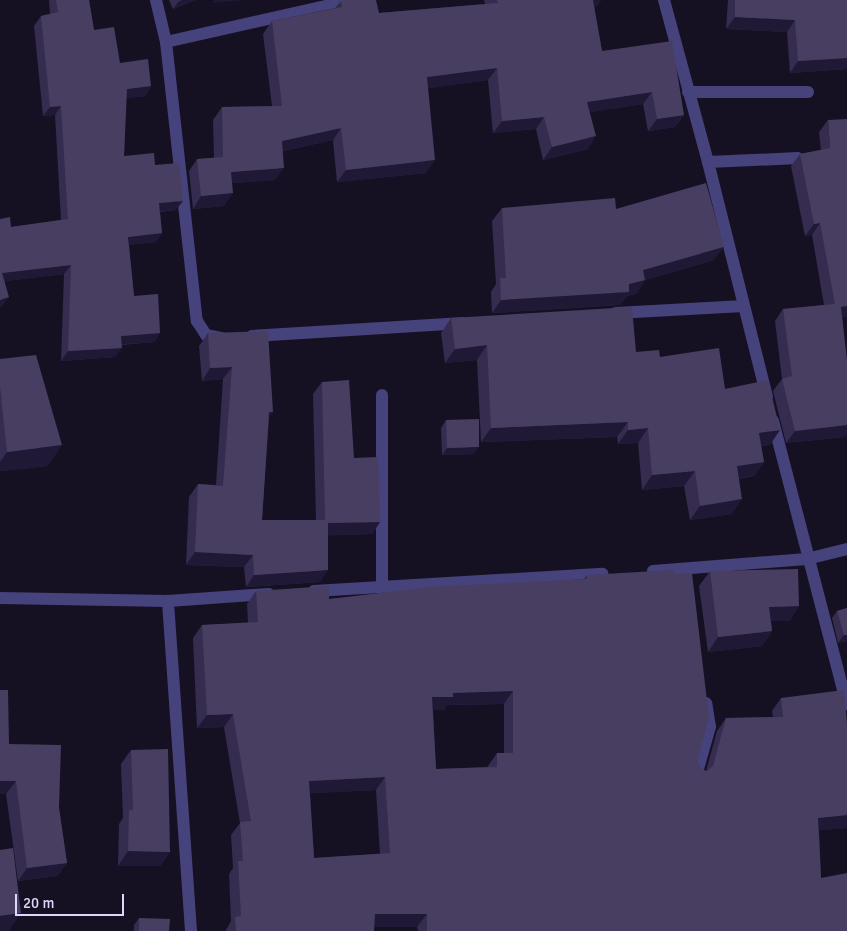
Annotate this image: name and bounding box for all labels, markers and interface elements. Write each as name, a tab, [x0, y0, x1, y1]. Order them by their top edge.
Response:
scale bar	[18, 884, 126, 916]
text: 20 m	[23, 894, 54, 912]

